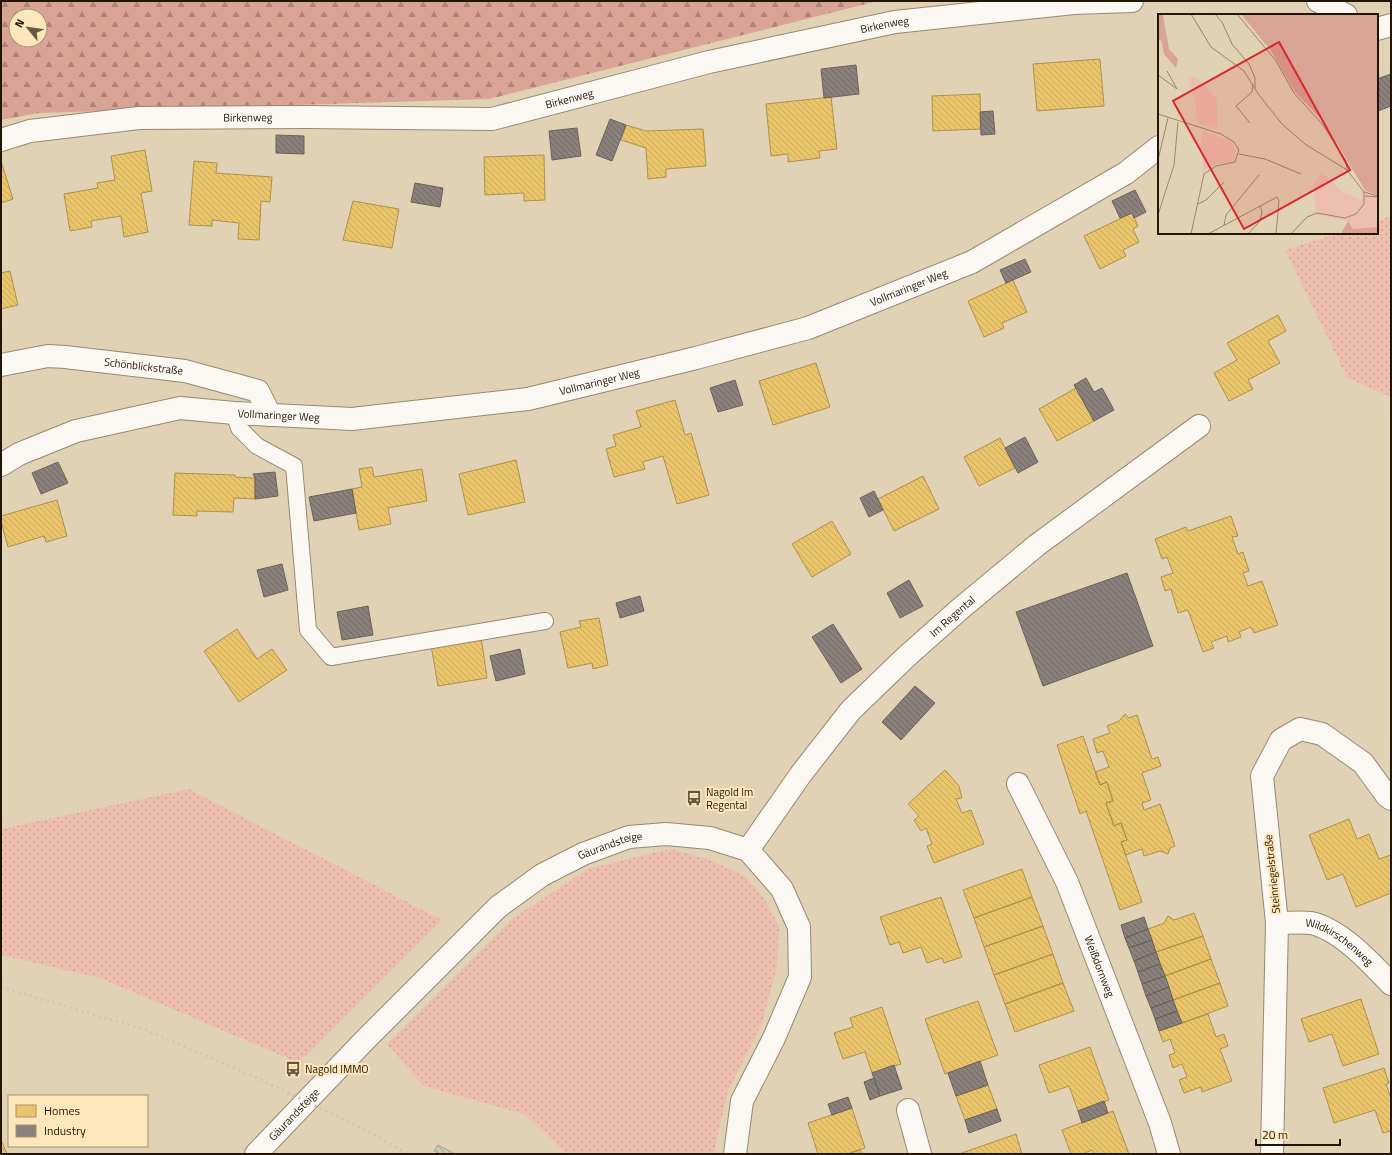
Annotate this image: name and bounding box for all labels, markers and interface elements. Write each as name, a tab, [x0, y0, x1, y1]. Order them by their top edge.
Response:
north arrow	[8, 8, 48, 48]
street label: Birkenweg	[859, 13, 910, 37]
inset map	[1158, 14, 1378, 234]
text: N	[10, 16, 28, 30]
street label: Birkenweg	[543, 85, 595, 113]
street label: Birkenweg	[223, 109, 273, 125]
street label: Vollmaringer Weg	[868, 265, 950, 310]
street label: Schönblickstraße	[103, 354, 184, 379]
street label: Vollmaringer Weg	[558, 364, 641, 399]
street label: Vollmaringer Weg	[237, 405, 320, 425]
street label: Im Regental	[926, 592, 978, 640]
place label: Nagold Im Regental	[706, 784, 753, 813]
bus stop icon: Nagold Im Regental	[685, 789, 703, 807]
street label: Gäurandsteige	[575, 828, 643, 863]
street label: Steinriegelstraße	[1260, 833, 1284, 914]
street label: Wildkirschenweg	[1305, 915, 1377, 970]
street label: Weißdornweg	[1080, 933, 1119, 1000]
bus stop icon: Nagold IMMO	[284, 1060, 302, 1078]
place label: Nagold IMMO	[305, 1061, 369, 1077]
street label: Gäurandsteige	[265, 1084, 323, 1144]
legend	[8, 1095, 148, 1147]
text: Homes	[44, 1101, 80, 1120]
text: Industry	[44, 1121, 86, 1140]
scale bar	[1256, 1121, 1340, 1147]
text: 20 m	[1262, 1125, 1288, 1144]

